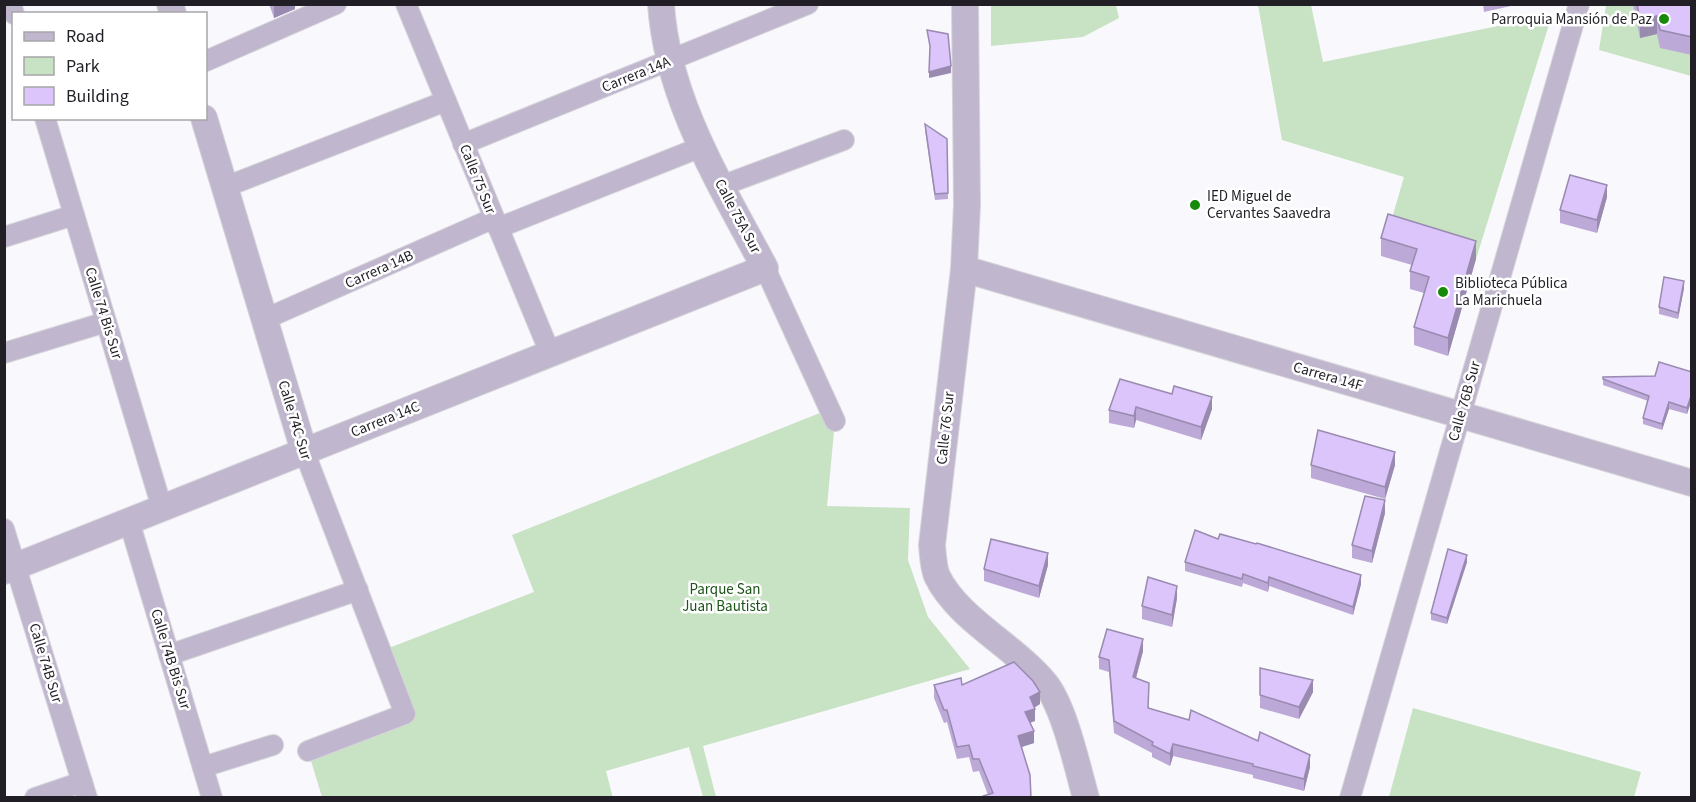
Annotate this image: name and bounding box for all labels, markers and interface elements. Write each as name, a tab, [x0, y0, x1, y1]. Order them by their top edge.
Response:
place label: Parroquia Mansión de Paz	[1491, 9, 1652, 30]
legend	[12, 12, 207, 120]
marker: Parroquia Mansión de Paz	[1657, 12, 1671, 26]
text: Road	[66, 24, 105, 49]
street label: Carrera 14A	[599, 51, 674, 98]
text: Park	[66, 54, 100, 79]
text: Building	[66, 84, 129, 109]
street label: Calle 75 Sur	[454, 141, 501, 218]
street label: Calle 75A Sur	[709, 175, 766, 258]
place label: IED Miguel de Cervantes Saavedra	[1207, 186, 1331, 224]
marker: IED Miguel de Cervantes Saavedra	[1188, 198, 1202, 212]
street label: Carrera 14B	[342, 245, 417, 294]
street label: Calle 74 Bis Sur	[80, 265, 128, 363]
place label: Biblioteca Pública La Marichuela	[1455, 273, 1567, 311]
marker: Biblioteca Pública La Marichuela	[1436, 285, 1450, 299]
street label: Carrera 14F	[1291, 357, 1366, 397]
street label: Calle 76B Sur	[1443, 358, 1486, 444]
street label: Calle 74C Sur	[272, 378, 317, 463]
street label: Calle 76 Sur	[931, 390, 960, 466]
street label: Carrera 14C	[348, 396, 423, 443]
park label: Parque San Juan Bautista	[682, 579, 768, 617]
street label: Calle 74B Bis Sur	[145, 606, 196, 713]
street label: Calle 74B Sur	[23, 621, 68, 706]

